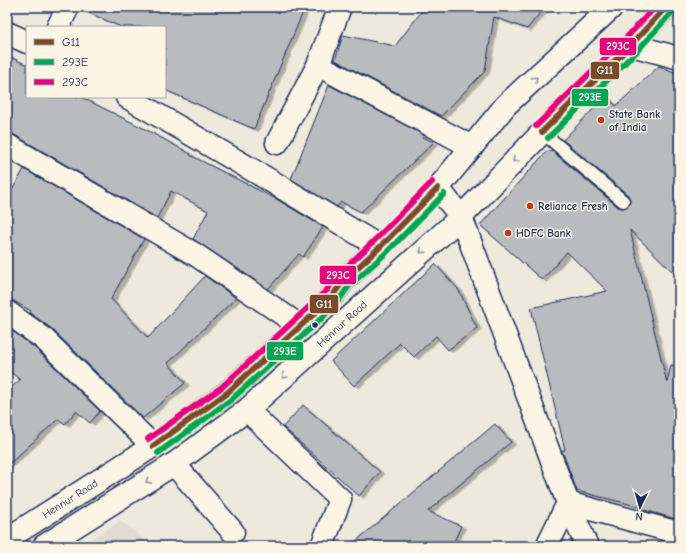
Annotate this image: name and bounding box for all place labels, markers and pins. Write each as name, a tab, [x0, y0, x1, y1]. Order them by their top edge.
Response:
place label: State Bank of India	[609, 108, 661, 134]
marker: State Bank of India	[596, 115, 606, 125]
place label: Reliance Fresh	[538, 200, 608, 213]
marker: Reliance Fresh	[525, 201, 535, 211]
place label: HDFC Bank	[516, 227, 571, 240]
marker: HDFC Bank	[503, 228, 513, 238]
unlabelled marker	[310, 320, 320, 330]

